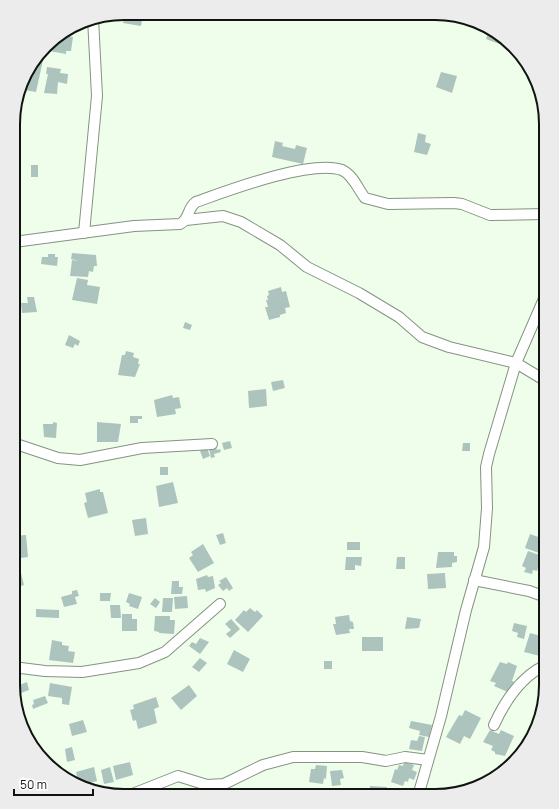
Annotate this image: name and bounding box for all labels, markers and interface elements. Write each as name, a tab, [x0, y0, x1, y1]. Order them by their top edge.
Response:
scale bar	[14, 771, 93, 797]
text: 50 m	[20, 776, 47, 793]

